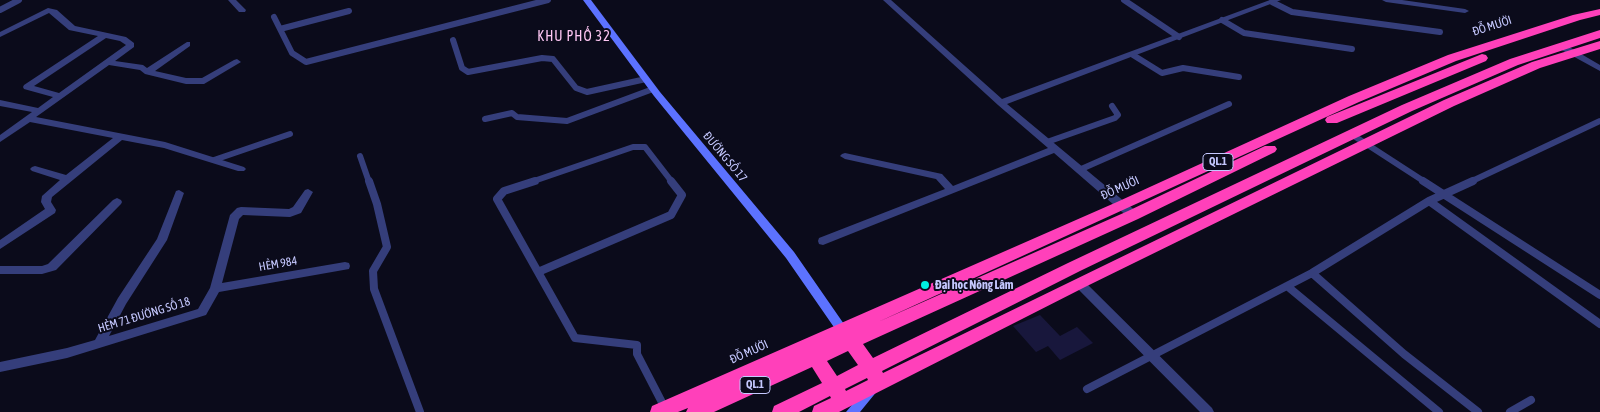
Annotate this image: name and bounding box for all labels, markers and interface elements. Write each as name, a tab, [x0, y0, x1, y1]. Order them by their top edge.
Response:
street label: ĐỖ MƯỜI	[1470, 13, 1514, 39]
district label: KHU PHỐ 32	[536, 29, 612, 45]
street label: ĐƯỜNG SỐ 17	[700, 129, 750, 185]
road number: QL.1	[1203, 154, 1233, 170]
street label: ĐỖ MƯỜI	[1099, 173, 1141, 203]
street label: HẺM 984	[258, 254, 298, 274]
place label: Đại học Nông Lâm	[935, 278, 1013, 292]
marker: Đại học Nông Lâm	[919, 279, 931, 291]
street label: HẺM 71 ĐƯỜNG SỐ 18	[96, 294, 192, 336]
street label: ĐỖ MƯỜI	[728, 337, 770, 367]
road number: QL.1	[740, 376, 770, 394]

